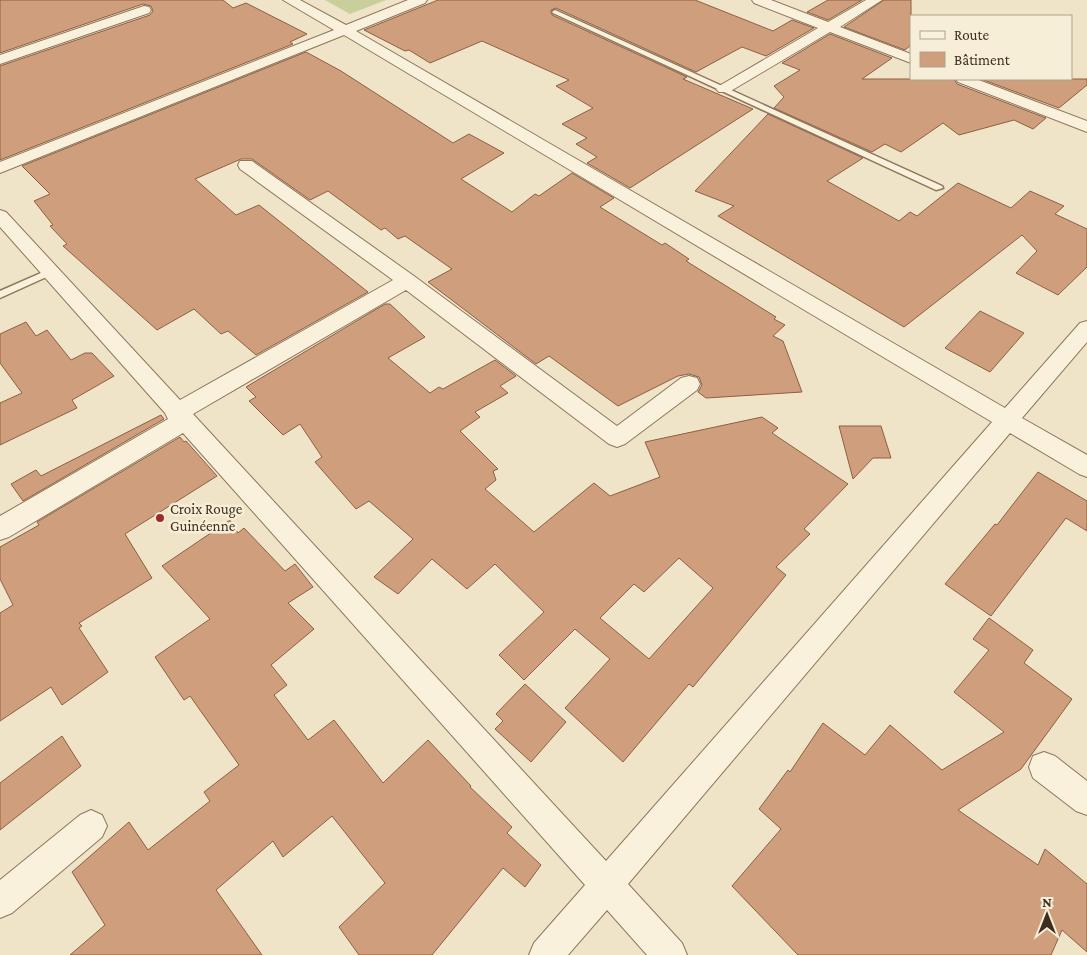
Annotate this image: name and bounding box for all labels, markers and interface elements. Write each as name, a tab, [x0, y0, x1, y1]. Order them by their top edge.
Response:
legend	[910, 15, 1072, 80]
text: Route	[954, 27, 989, 43]
text: Bâtiment	[954, 52, 1011, 68]
place label: Croix Rouge Guinéenne	[170, 501, 243, 534]
marker: Croix Rouge Guinéenne	[154, 512, 166, 524]
north arrow	[1022, 890, 1072, 940]
text: N	[1042, 894, 1052, 910]

